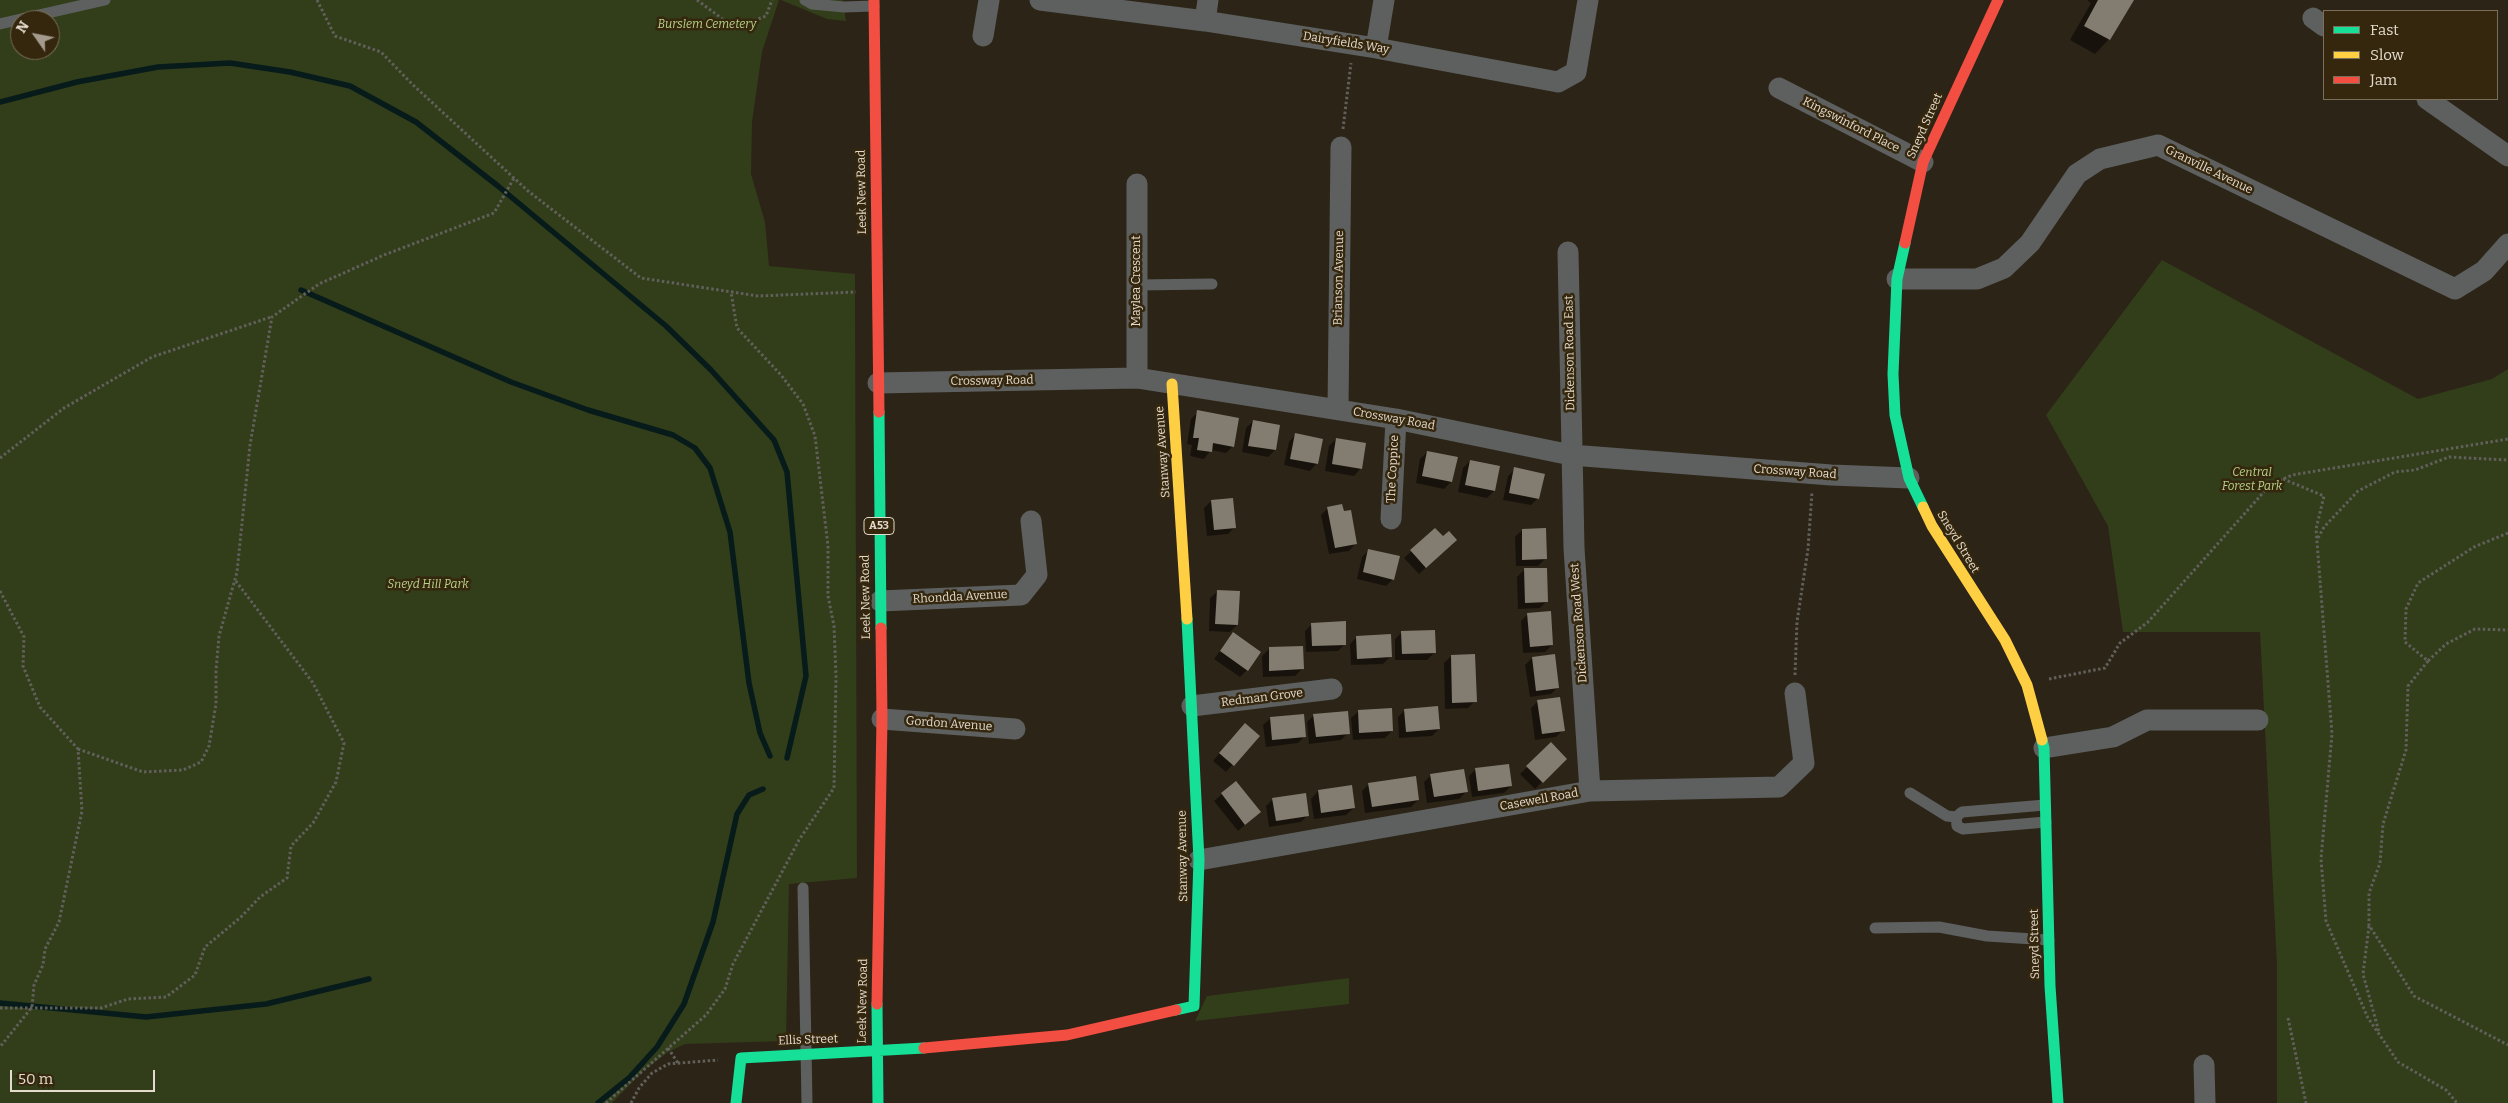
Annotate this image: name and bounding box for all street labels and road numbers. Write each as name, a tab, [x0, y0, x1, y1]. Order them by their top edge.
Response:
street label: Dairyfields Way	[1302, 29, 1390, 57]
street label: Sneyd Street	[1904, 91, 1946, 161]
street label: Kingswinford Place	[1800, 94, 1902, 156]
street label: Granville Avenue	[2163, 143, 2255, 197]
street label: Leek New Road	[854, 150, 870, 234]
street label: Brianson Avenue	[1331, 230, 1347, 326]
street label: Maylea Crescent	[1130, 235, 1144, 327]
street label: Dickenson Road East	[1562, 295, 1578, 411]
street label: Crossway Road	[950, 373, 1034, 389]
street label: Crossway Road	[1352, 405, 1436, 433]
street label: Stanway Avenue	[1153, 406, 1173, 498]
street label: The Coppice	[1384, 435, 1402, 503]
street label: Crossway Road	[1753, 462, 1837, 482]
street label: Sneyd Street	[1934, 508, 1982, 576]
road number: A53	[864, 518, 894, 534]
street label: Leek New Road	[858, 555, 874, 639]
street label: Dickenson Road West	[1568, 563, 1590, 683]
street label: Rhondda Avenue	[912, 587, 1008, 607]
street label: Redman Grove	[1220, 686, 1304, 710]
street label: Gordon Avenue	[905, 714, 993, 734]
street label: Casewell Road	[1499, 786, 1579, 814]
street label: Stanway Avenue	[1175, 810, 1191, 902]
street label: Sneyd Street	[2027, 909, 2043, 979]
street label: Leek New Road	[855, 959, 871, 1043]
street label: Ellis Street	[778, 1032, 838, 1048]

